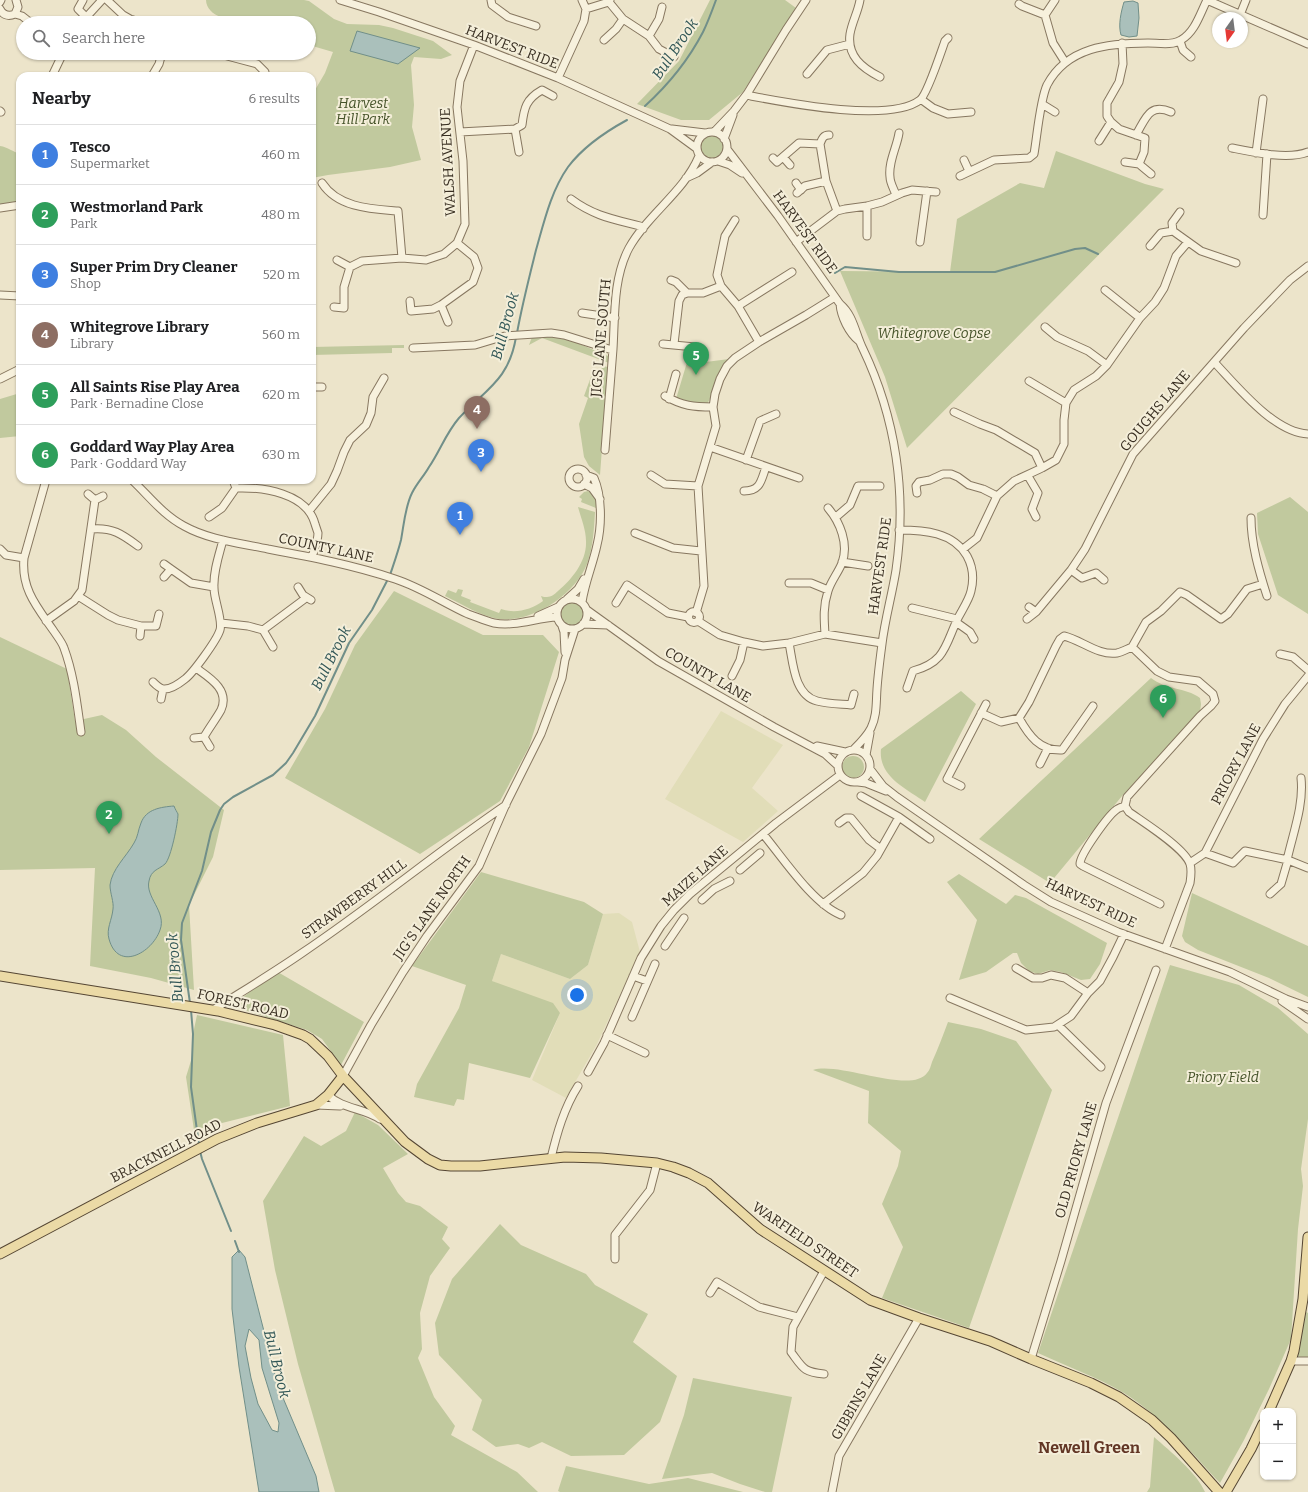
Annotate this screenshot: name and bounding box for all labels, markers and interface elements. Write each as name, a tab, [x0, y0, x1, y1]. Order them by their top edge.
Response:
north arrow	[1212, 12, 1248, 48]
water label: Bull Brook	[648, 14, 702, 83]
search box	[16, 16, 316, 60]
street label: HARVEST RIDE	[463, 21, 561, 73]
icon: search	[30, 27, 52, 49]
text: Search here	[62, 29, 145, 47]
text: Nearby	[32, 88, 91, 109]
text: 6 results	[248, 91, 300, 106]
park label: Harvest Hill Park	[336, 95, 391, 128]
street label: WALSH AVENUE	[437, 107, 459, 217]
text: Tesco	[70, 138, 110, 156]
text: 1	[42, 147, 48, 162]
text: 460 m	[261, 147, 300, 162]
text: Supermarket	[70, 156, 150, 171]
street label: HARVEST RIDE	[769, 187, 841, 277]
text: Westmorland Park	[70, 198, 203, 216]
text: 2	[41, 207, 49, 222]
text: 480 m	[261, 207, 300, 222]
text: Park	[70, 216, 97, 231]
text: Super Prim Dry Cleaner	[70, 258, 237, 276]
text: 3	[41, 267, 49, 282]
text: 520 m	[263, 267, 300, 282]
text: Shop	[70, 276, 101, 291]
street label: JIGS LANE SOUTH	[587, 278, 615, 399]
water label: Bull Brook	[487, 289, 523, 362]
text: Whitegrove Library	[70, 318, 209, 336]
park label: Whitegrove Copse	[877, 325, 991, 342]
text: 4	[41, 327, 49, 342]
text: 560 m	[262, 327, 300, 342]
text: Library	[70, 336, 114, 351]
pin: 5	[683, 342, 709, 375]
street label: GOUGHS LANE	[1116, 367, 1194, 455]
text: All Saints Rise Play Area	[70, 378, 240, 396]
text: 5	[41, 387, 49, 402]
text: 620 m	[262, 387, 300, 402]
text: Park · Bernadine Close	[70, 396, 204, 411]
pin: 4	[464, 396, 490, 429]
text: Goddard Way Play Area	[70, 438, 234, 456]
pin: 3	[468, 439, 494, 472]
text: 6	[41, 447, 49, 462]
text: 630 m	[262, 447, 300, 462]
text: Park · Goddard Way	[70, 456, 186, 471]
pin: 1	[447, 502, 473, 535]
street label: HARVEST RIDE	[865, 516, 895, 616]
street label: COUNTY LANE	[277, 530, 375, 566]
water label: Bull Brook	[307, 622, 355, 693]
street label: COUNTY LANE	[662, 643, 754, 707]
pin: 6	[1150, 685, 1176, 718]
street label: PRIORY LANE	[1207, 720, 1265, 808]
pin: 2	[96, 801, 122, 834]
street label: MAIZE LANE	[658, 842, 732, 910]
street label: JIG'S LANE NORTH	[389, 853, 474, 964]
street label: STRAWBERRY HILL	[298, 855, 410, 943]
street label: HARVEST RIDE	[1043, 874, 1139, 932]
water label: Bull Brook	[163, 932, 187, 1003]
street label: FOREST ROAD	[196, 985, 290, 1023]
your location	[567, 985, 587, 1005]
park label: Priory Field	[1187, 1069, 1259, 1086]
street label: OLD PRIORY LANE	[1051, 1100, 1101, 1220]
street label: BRACKNELL ROAD	[108, 1116, 224, 1186]
street label: WARFIELD STREET	[749, 1198, 861, 1282]
water label: Bull Brook	[260, 1328, 294, 1401]
street label: GIBBINS LANE	[828, 1351, 890, 1443]
map controls	[1260, 1408, 1296, 1480]
button: +	[1260, 1408, 1296, 1444]
district label: Newell Green	[1038, 1438, 1141, 1457]
button: −	[1260, 1444, 1296, 1480]

